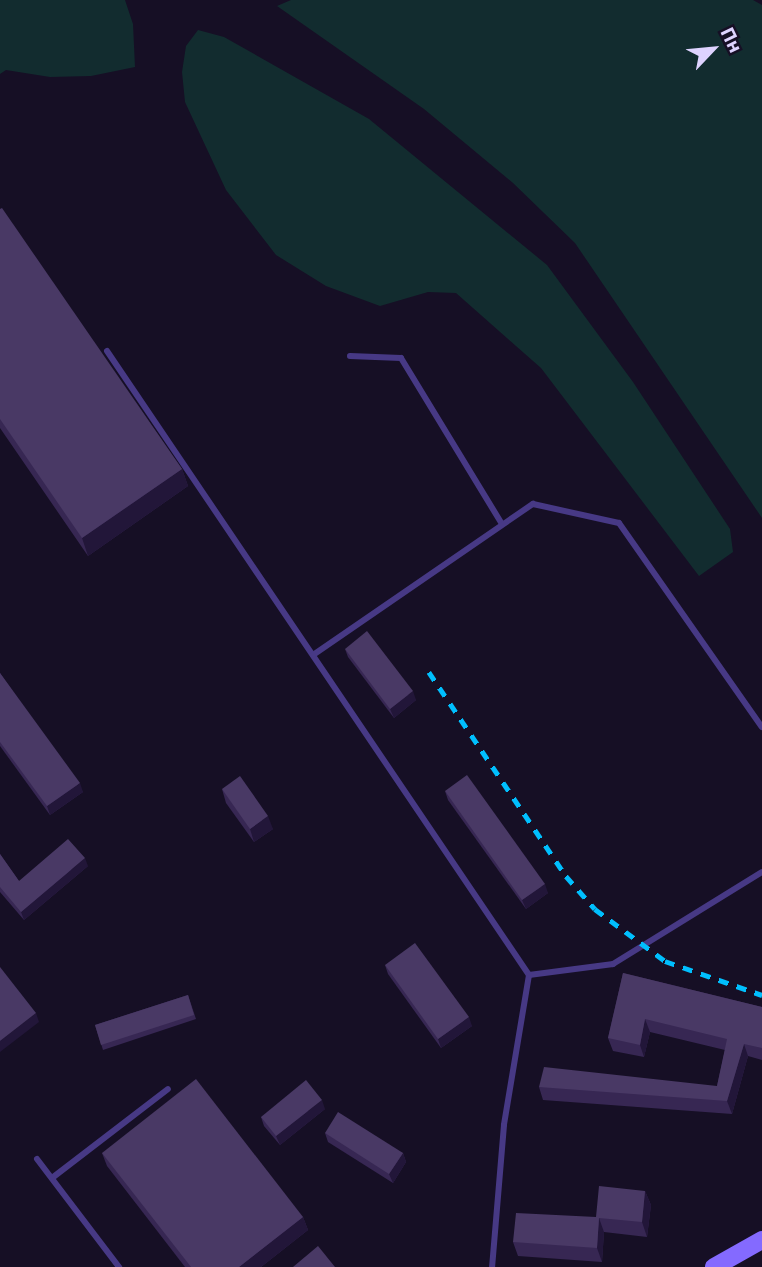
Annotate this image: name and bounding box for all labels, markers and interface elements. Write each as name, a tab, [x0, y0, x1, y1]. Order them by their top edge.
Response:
north arrow	[678, 14, 748, 84]
text: Пн	[716, 23, 748, 56]

